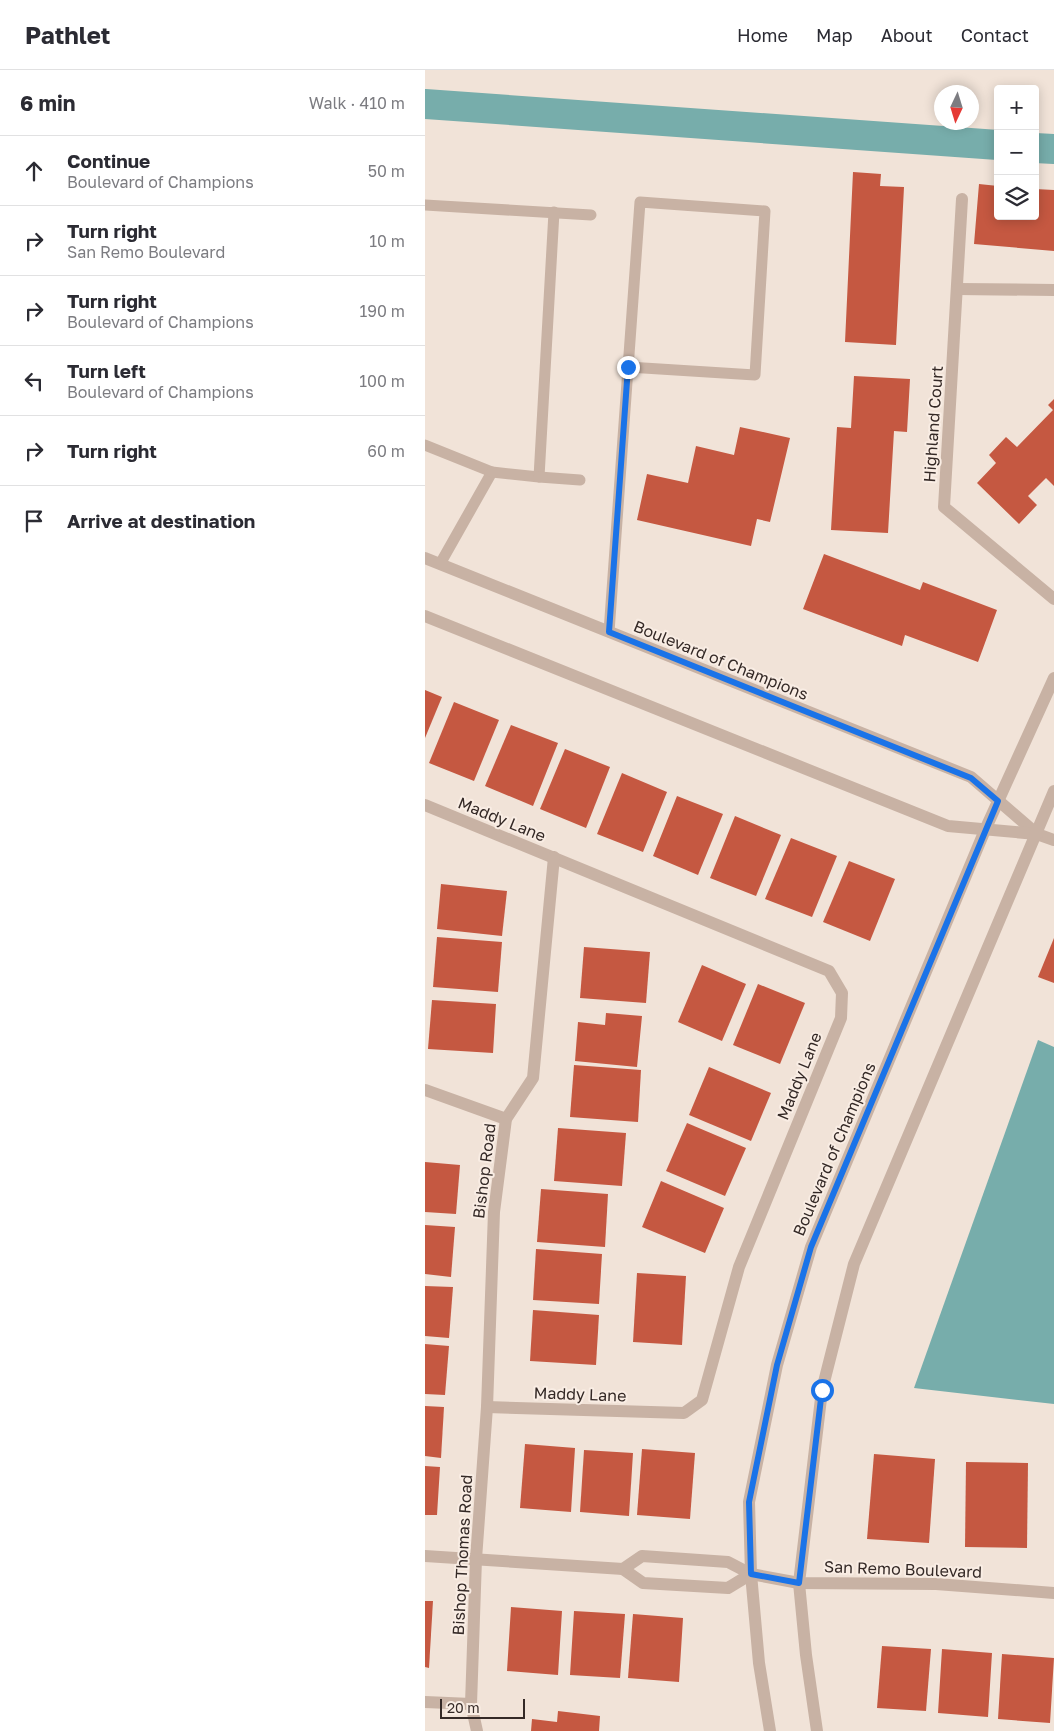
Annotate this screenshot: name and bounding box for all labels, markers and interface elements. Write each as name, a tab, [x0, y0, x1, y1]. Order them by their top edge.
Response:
text: Pathlet	[25, 20, 110, 49]
text: Home	[737, 24, 788, 46]
text: Map	[816, 24, 853, 46]
text: About	[881, 24, 933, 46]
text: Contact	[961, 24, 1029, 46]
north arrow	[934, 85, 979, 130]
map controls	[994, 85, 1039, 220]
button: +	[994, 85, 1039, 130]
text: 6 min	[20, 90, 75, 116]
text: Walk · 410 m	[309, 93, 405, 113]
button: −	[994, 130, 1039, 175]
text: Continue	[67, 149, 150, 172]
icon: ahead	[20, 157, 48, 185]
text: 50 m	[368, 161, 405, 181]
text: Boulevard of Champions	[67, 172, 254, 192]
button: layers	[994, 175, 1039, 220]
text: Turn right	[67, 219, 157, 242]
icon: right	[20, 227, 48, 255]
text: 10 m	[369, 231, 405, 251]
text: San Remo Boulevard	[67, 242, 225, 262]
text: Turn right	[67, 289, 157, 312]
icon: right	[20, 297, 48, 325]
text: 190 m	[359, 301, 405, 321]
text: Boulevard of Champions	[67, 312, 254, 332]
route end	[617, 356, 640, 379]
text: Turn left	[67, 359, 146, 382]
street label: Highland Court	[919, 365, 947, 483]
icon: left	[20, 367, 48, 395]
text: 100 m	[359, 371, 405, 391]
text: Boulevard of Champions	[67, 382, 254, 402]
icon: right	[20, 437, 48, 465]
text: Turn right	[67, 439, 157, 462]
text: 60 m	[367, 441, 405, 461]
icon: arrive	[20, 507, 48, 535]
text: Arrive at destination	[67, 509, 255, 532]
street label: Boulevard of Champions	[631, 616, 811, 704]
street label: Maddy Lane	[455, 792, 549, 846]
street label: Maddy Lane	[772, 1029, 826, 1123]
street label: Boulevard of Champions	[788, 1059, 880, 1239]
street label: Bishop Road	[468, 1122, 500, 1220]
route start	[811, 1379, 834, 1402]
street label: Maddy Lane	[533, 1382, 627, 1406]
street label: Bishop Thomas Road	[448, 1474, 476, 1636]
street label: San Remo Boulevard	[824, 1556, 982, 1582]
scale bar	[440, 1696, 525, 1719]
text: 20 m	[447, 1699, 480, 1716]

